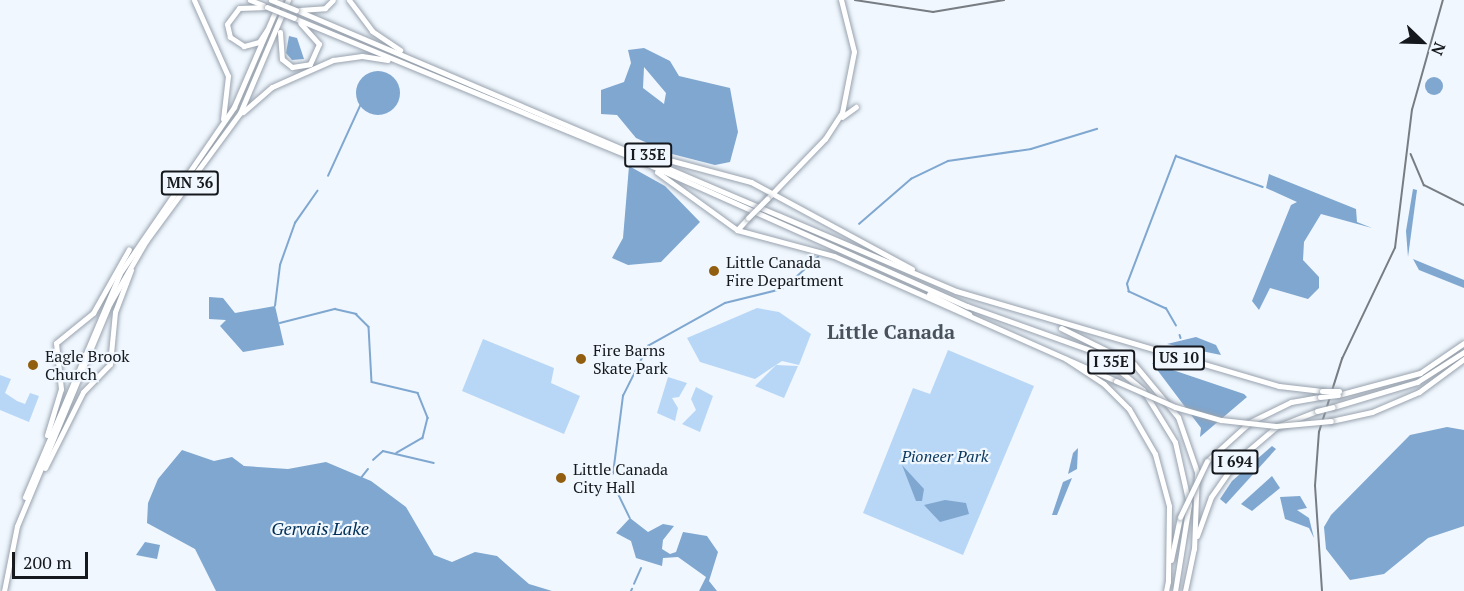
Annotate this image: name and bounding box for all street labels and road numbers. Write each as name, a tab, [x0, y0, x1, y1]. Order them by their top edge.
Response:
road number: I 35E	[624, 143, 672, 167]
road number: MN 36	[160, 171, 220, 195]
road number: US 10	[1152, 346, 1206, 370]
road number: I 35E	[1087, 350, 1135, 374]
road number: I 694	[1211, 450, 1259, 474]

